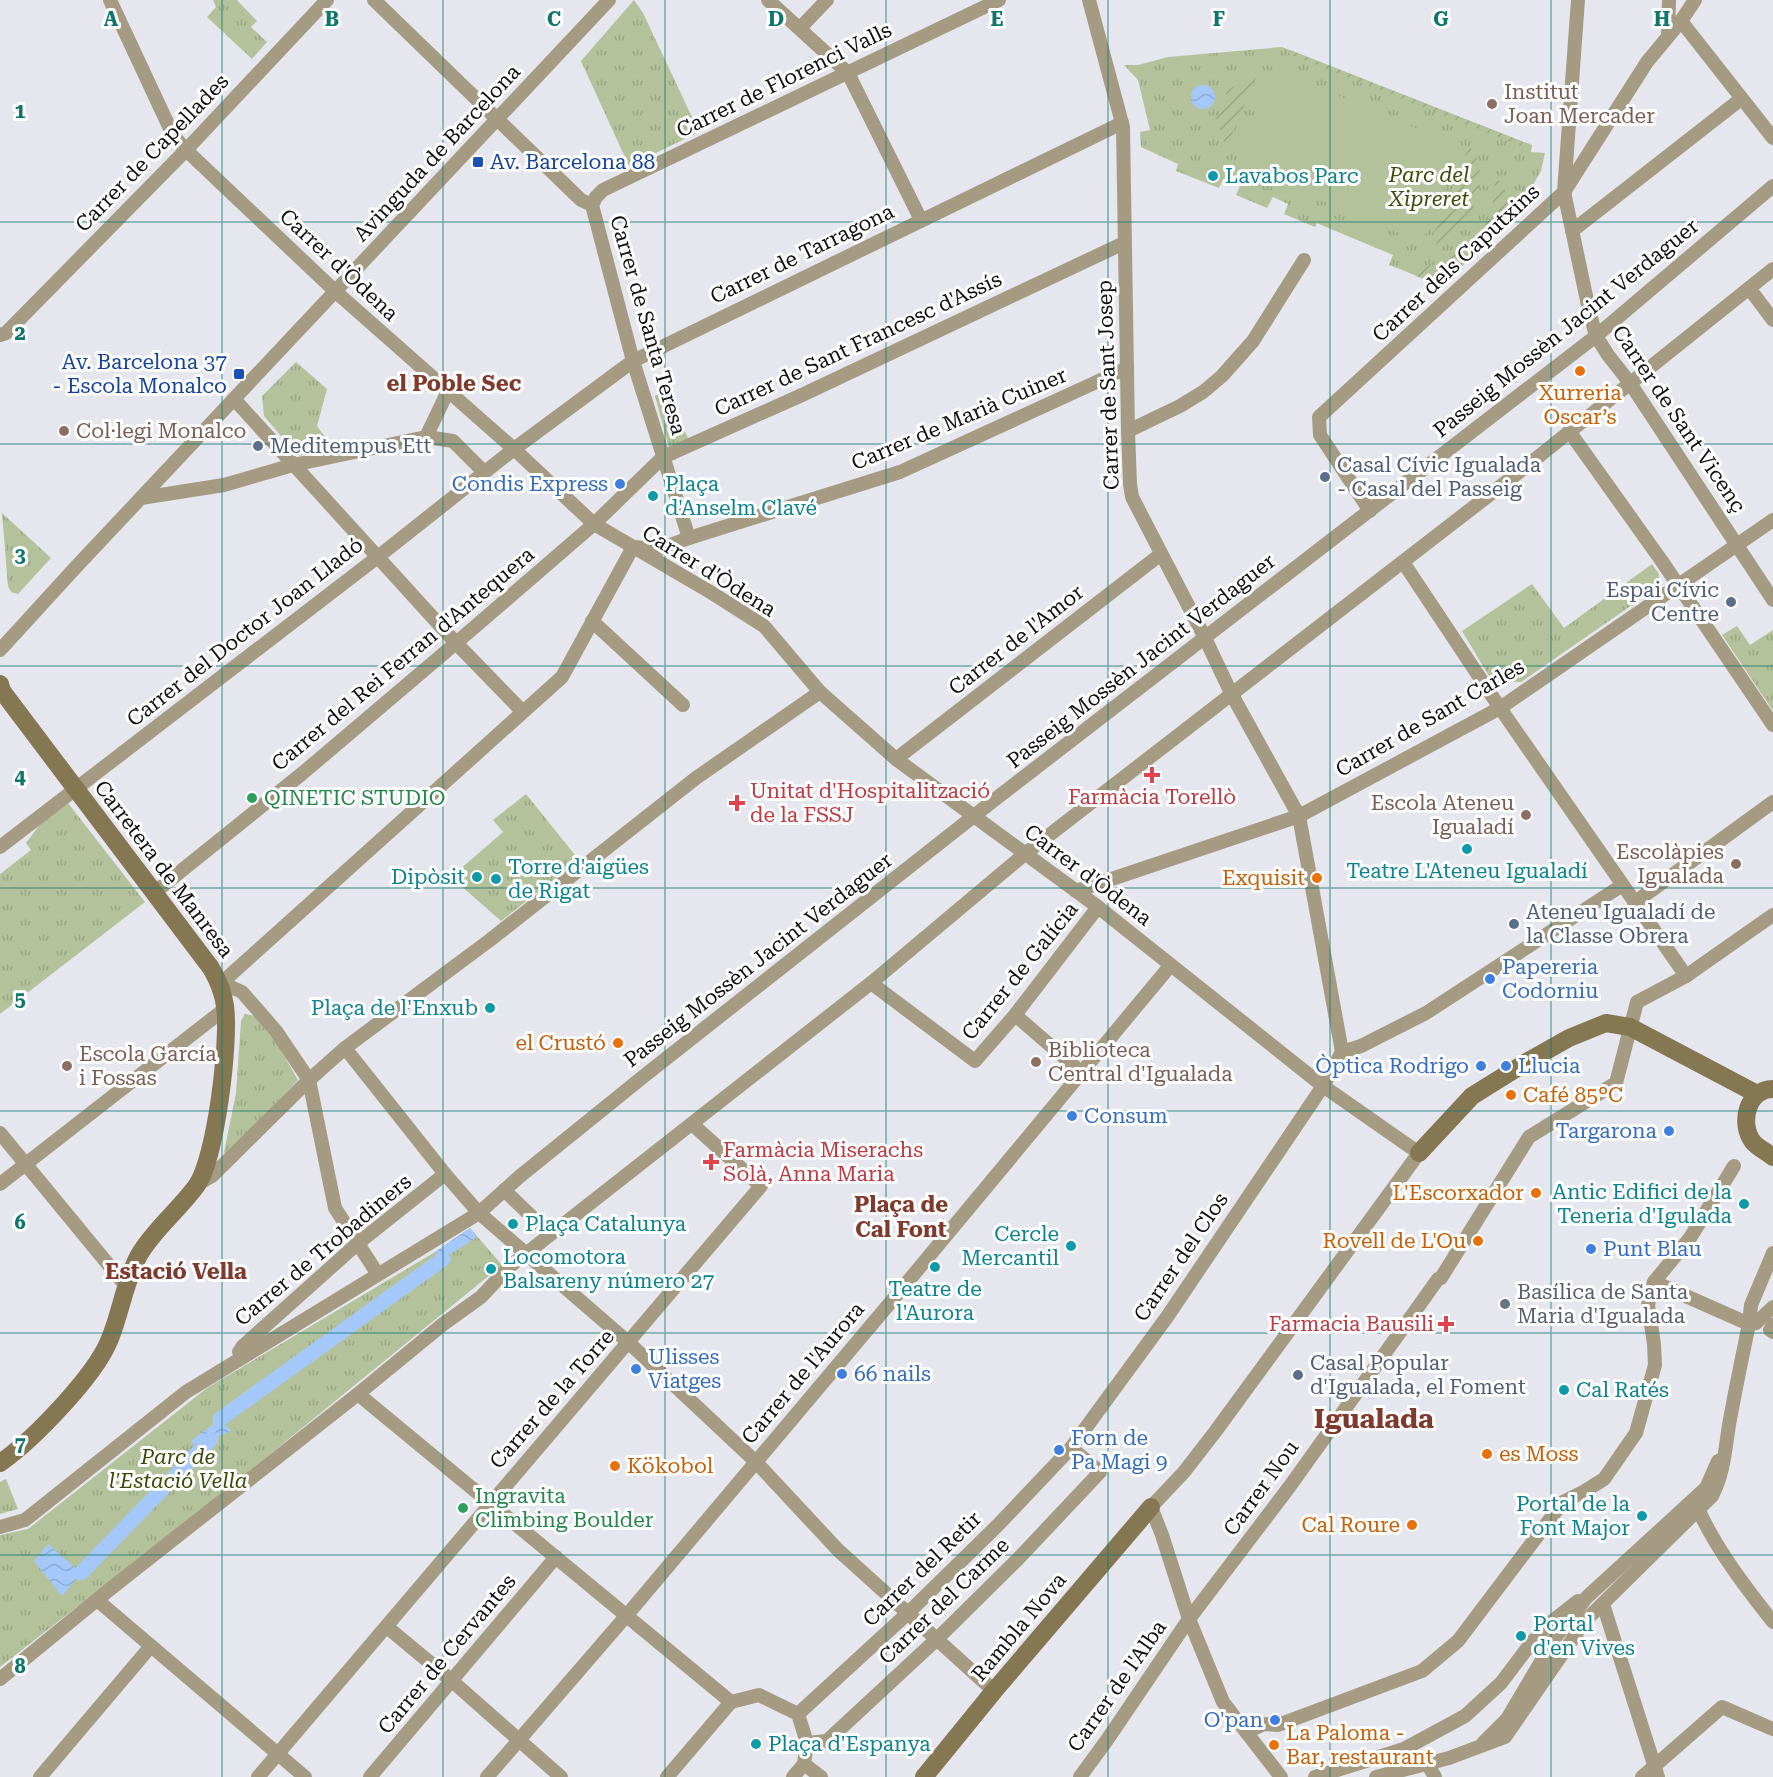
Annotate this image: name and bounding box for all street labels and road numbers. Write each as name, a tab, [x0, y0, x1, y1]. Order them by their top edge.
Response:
street label: Carrer de Florenci Valls	[673, 17, 895, 143]
street label: Avinguda de Barcelona	[349, 59, 526, 246]
street label: Carrer de Capellades	[70, 69, 234, 237]
street label: Carrer dels Caputxins	[1368, 179, 1544, 347]
street label: Carrer de Tarragona	[706, 199, 898, 309]
street label: Carrer d'Òdena	[275, 203, 404, 326]
street label: Carrer de Santa Teresa	[605, 212, 691, 438]
street label: Passeig Mossèn Jacint Verdaguer	[1429, 214, 1703, 442]
street label: Carrer de Sant Francesc d'Assís	[711, 267, 1005, 421]
street label: Carrer de Sant Josep	[1092, 280, 1124, 490]
street label: Carrer de Sant Vicenç	[1607, 321, 1751, 517]
street label: Carrer de Marià Cuiner	[848, 363, 1070, 475]
street label: Carrer d'Òdena	[638, 519, 781, 622]
street label: Carrer del Doctor Joan Lladó	[122, 533, 368, 731]
street label: Carrer del Rei Ferran d'Antequera	[267, 542, 540, 776]
street label: Passeig Mossèn Jacint Verdaguer	[1002, 549, 1280, 773]
street label: Carrer de l'Amor	[944, 580, 1088, 700]
street label: Carrer de Sant Carles	[1332, 654, 1529, 782]
street label: Carretera de Manresa	[90, 776, 239, 963]
street label: Carrer d'Òdena	[1020, 819, 1157, 931]
street label: Passeig Mossèn Jacint Verdaguer	[619, 848, 897, 1072]
street label: Carrer de Galícia	[957, 897, 1083, 1045]
street label: Carrer de Trobadiners	[230, 1169, 416, 1331]
street label: Carrer del Clos	[1129, 1188, 1233, 1326]
street label: Carrer de l'Aurora	[737, 1297, 870, 1449]
street label: Carrer de la Torre	[485, 1324, 619, 1474]
street label: Carrer Nou	[1219, 1436, 1303, 1540]
street label: Carrer del Retir	[858, 1506, 986, 1631]
street label: Carrer del Carme	[874, 1533, 1014, 1669]
street label: Rambla Nova	[967, 1568, 1071, 1686]
street label: Carrer de Cervantes	[373, 1569, 521, 1739]
street label: Carrer de l'Alba	[1063, 1615, 1172, 1756]

